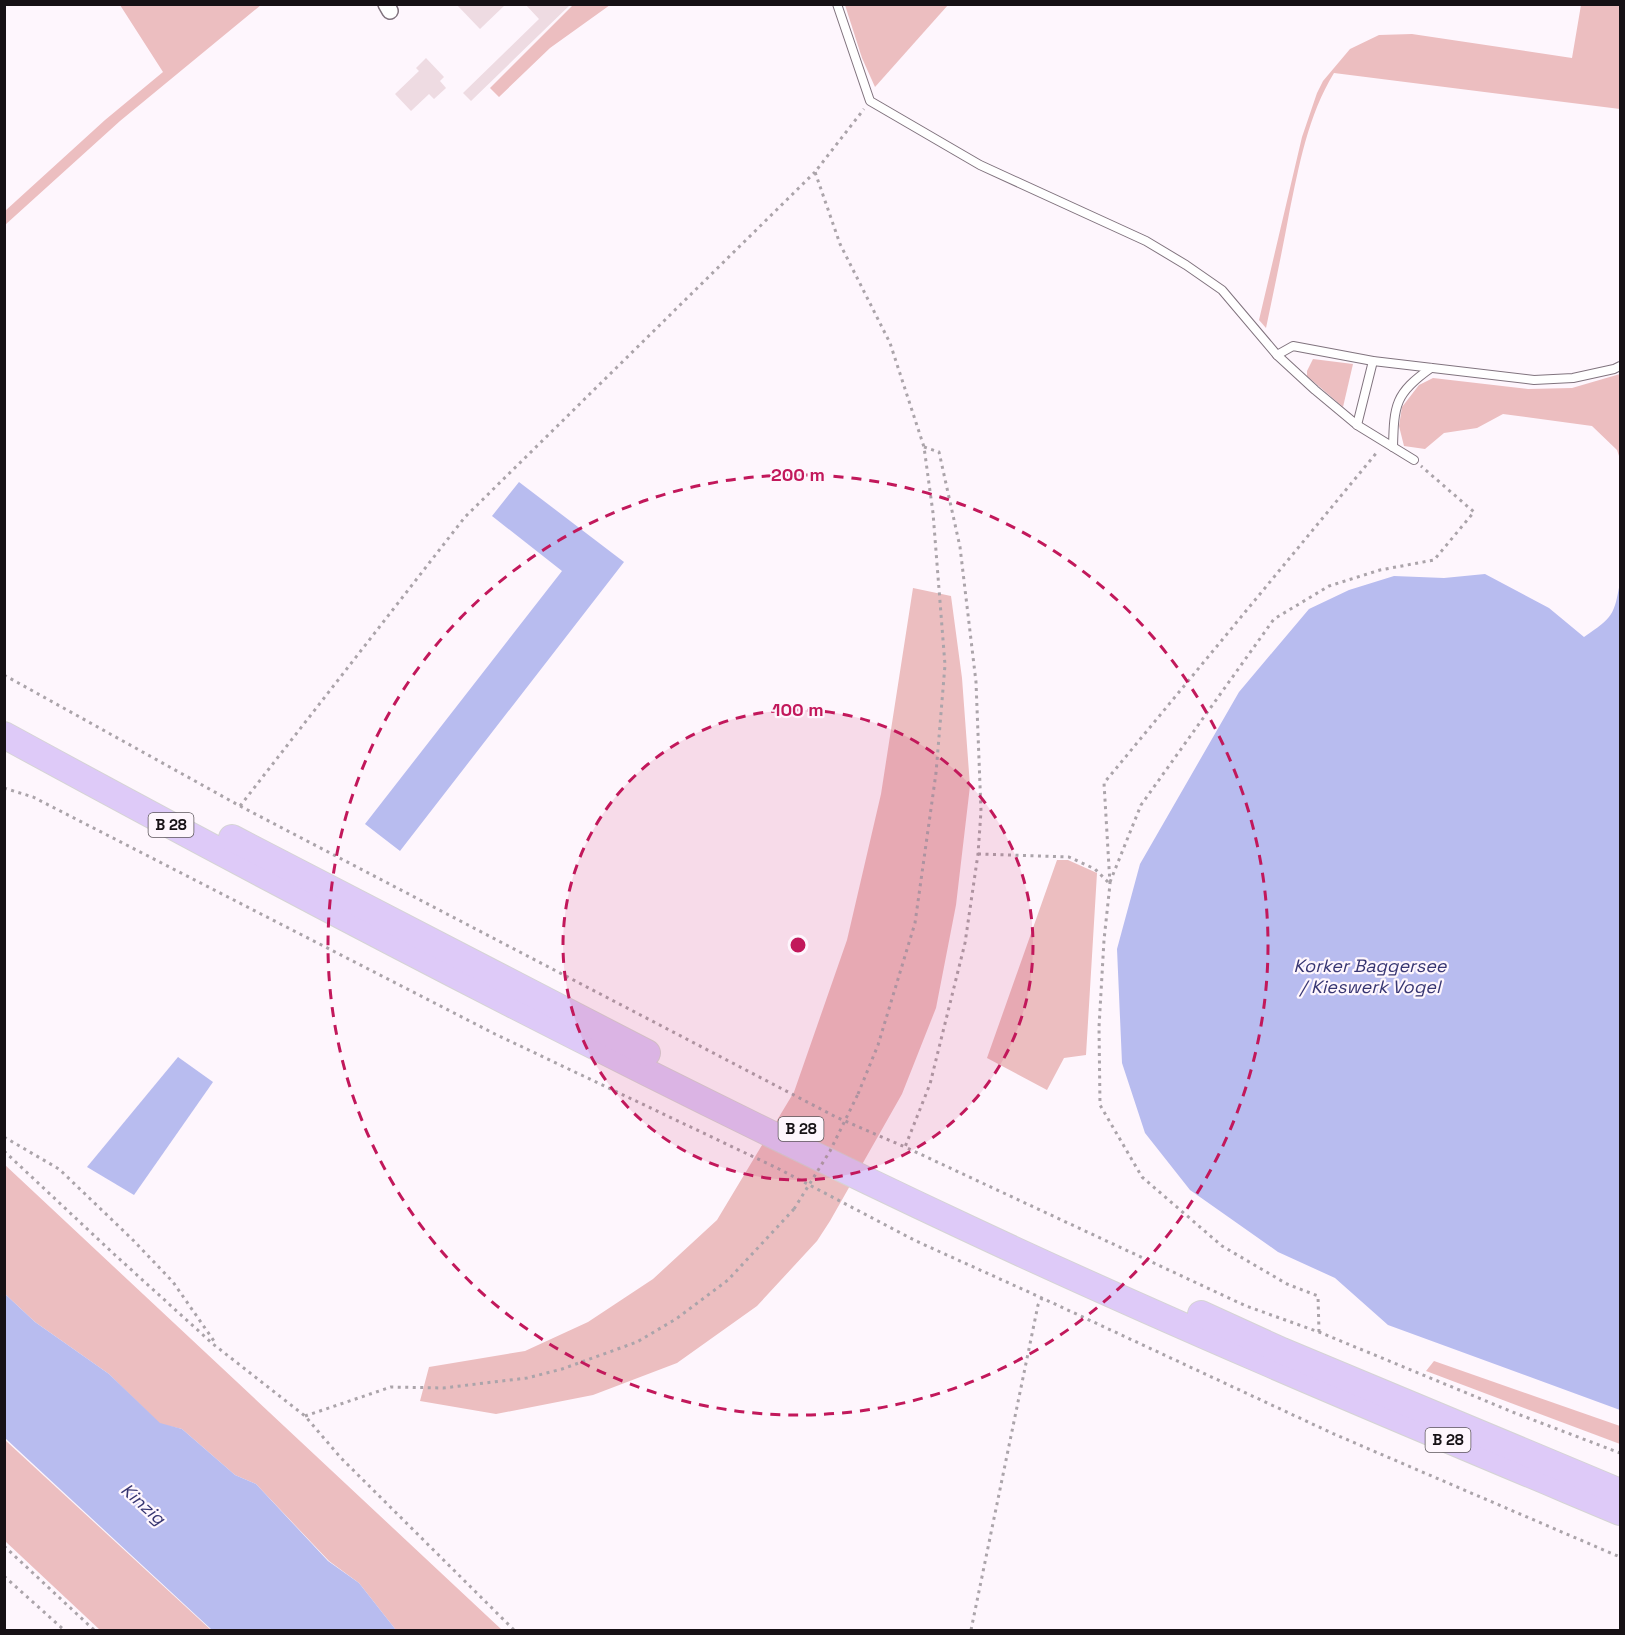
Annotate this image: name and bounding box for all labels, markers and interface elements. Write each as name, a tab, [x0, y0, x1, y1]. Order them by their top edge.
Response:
text: 200 m	[771, 463, 825, 486]
text: 100 m	[772, 698, 824, 721]
road number: B 28	[148, 813, 194, 837]
centre of rings	[788, 935, 808, 955]
water label: Korker Baggersee / Kieswerk Vogel	[1294, 954, 1448, 998]
road number: B 28	[778, 1117, 824, 1141]
road number: B 28	[1426, 1428, 1470, 1452]
water label: Kinzig	[116, 1478, 171, 1530]

